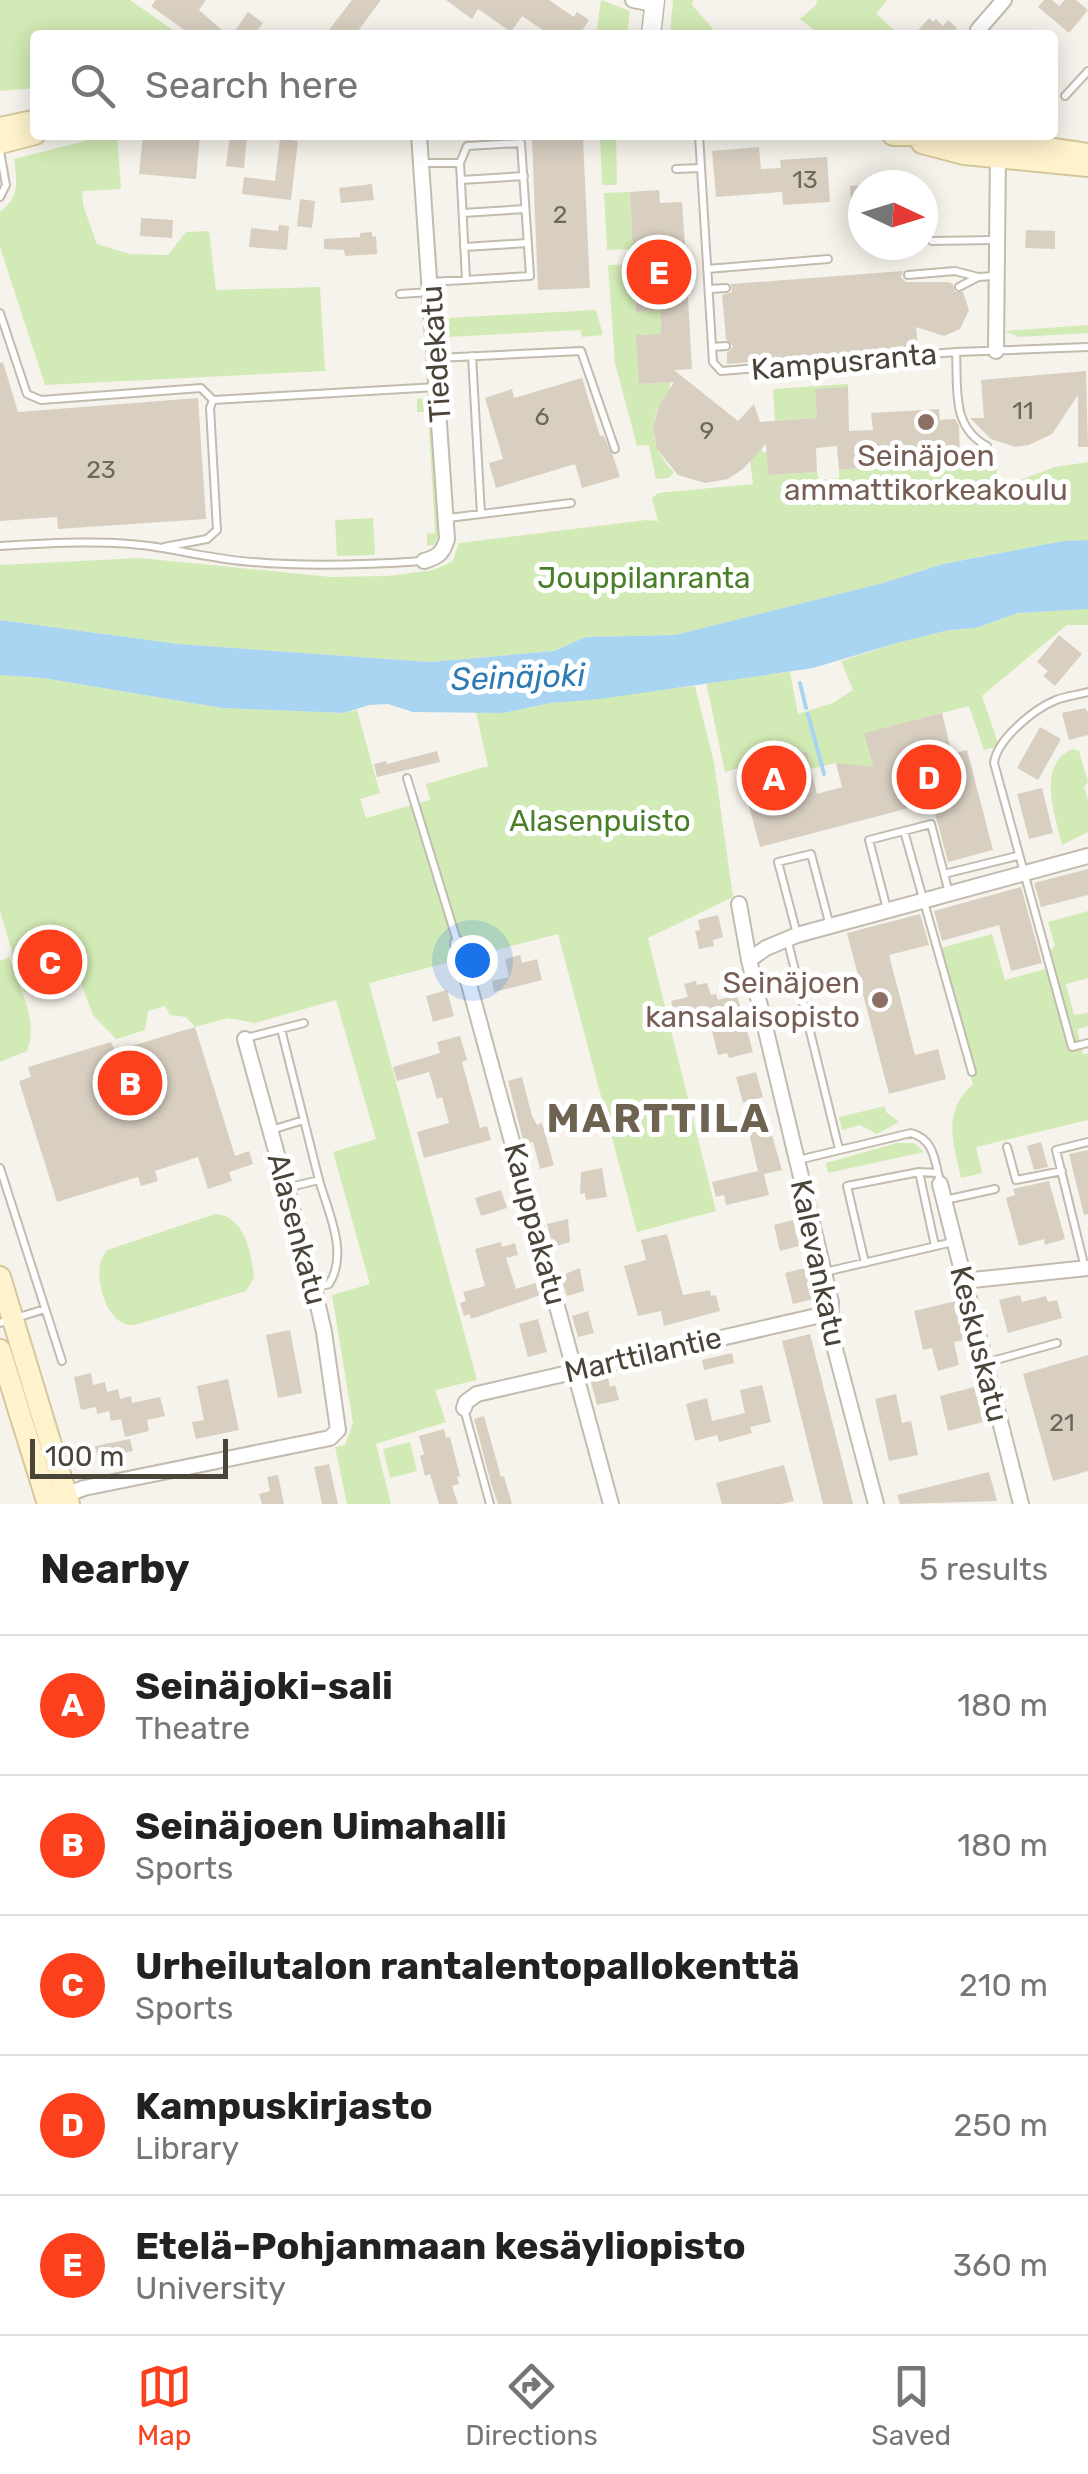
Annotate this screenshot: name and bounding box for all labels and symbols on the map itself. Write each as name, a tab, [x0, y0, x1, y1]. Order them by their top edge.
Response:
house number: 13	[792, 165, 818, 194]
north arrow	[848, 170, 938, 260]
house number: 2	[553, 200, 567, 229]
pin: E	[626, 234, 692, 310]
street label: Tiedekatu	[413, 284, 459, 424]
street label: Kampusranta	[750, 336, 938, 388]
house number: 11	[1012, 396, 1034, 425]
house number: 6	[534, 402, 550, 431]
marker: Seinäjoen ammattikorkeakoulu	[915, 411, 937, 433]
house number: 9	[700, 416, 714, 445]
place label: Seinäjoen ammattikorkeakoulu	[784, 438, 1068, 508]
house number: 23	[86, 455, 116, 484]
park label: Jouppilanranta	[537, 560, 751, 596]
water label: Seinäjoki	[450, 656, 587, 698]
pin: A	[742, 740, 806, 816]
pin: D	[896, 740, 962, 814]
park label: Alasenpuisto	[509, 803, 691, 839]
pin: C	[18, 924, 82, 1000]
your location	[447, 935, 498, 986]
place label: Seinäjoen kansalaisopisto	[645, 965, 860, 1035]
marker: Seinäjoen kansalaisopisto	[869, 989, 891, 1011]
pin: B	[98, 1046, 162, 1120]
district label: MARTTILA	[547, 1095, 772, 1142]
street label: Kauppakatu	[496, 1139, 574, 1309]
street label: Alasenkatu	[259, 1149, 335, 1309]
street label: Kalevankatu	[783, 1176, 853, 1350]
street label: Keskuskatu	[942, 1262, 1016, 1426]
street label: Marttilantie	[561, 1319, 725, 1391]
house number: 21	[1049, 1408, 1075, 1437]
scale bar	[30, 1434, 228, 1478]

